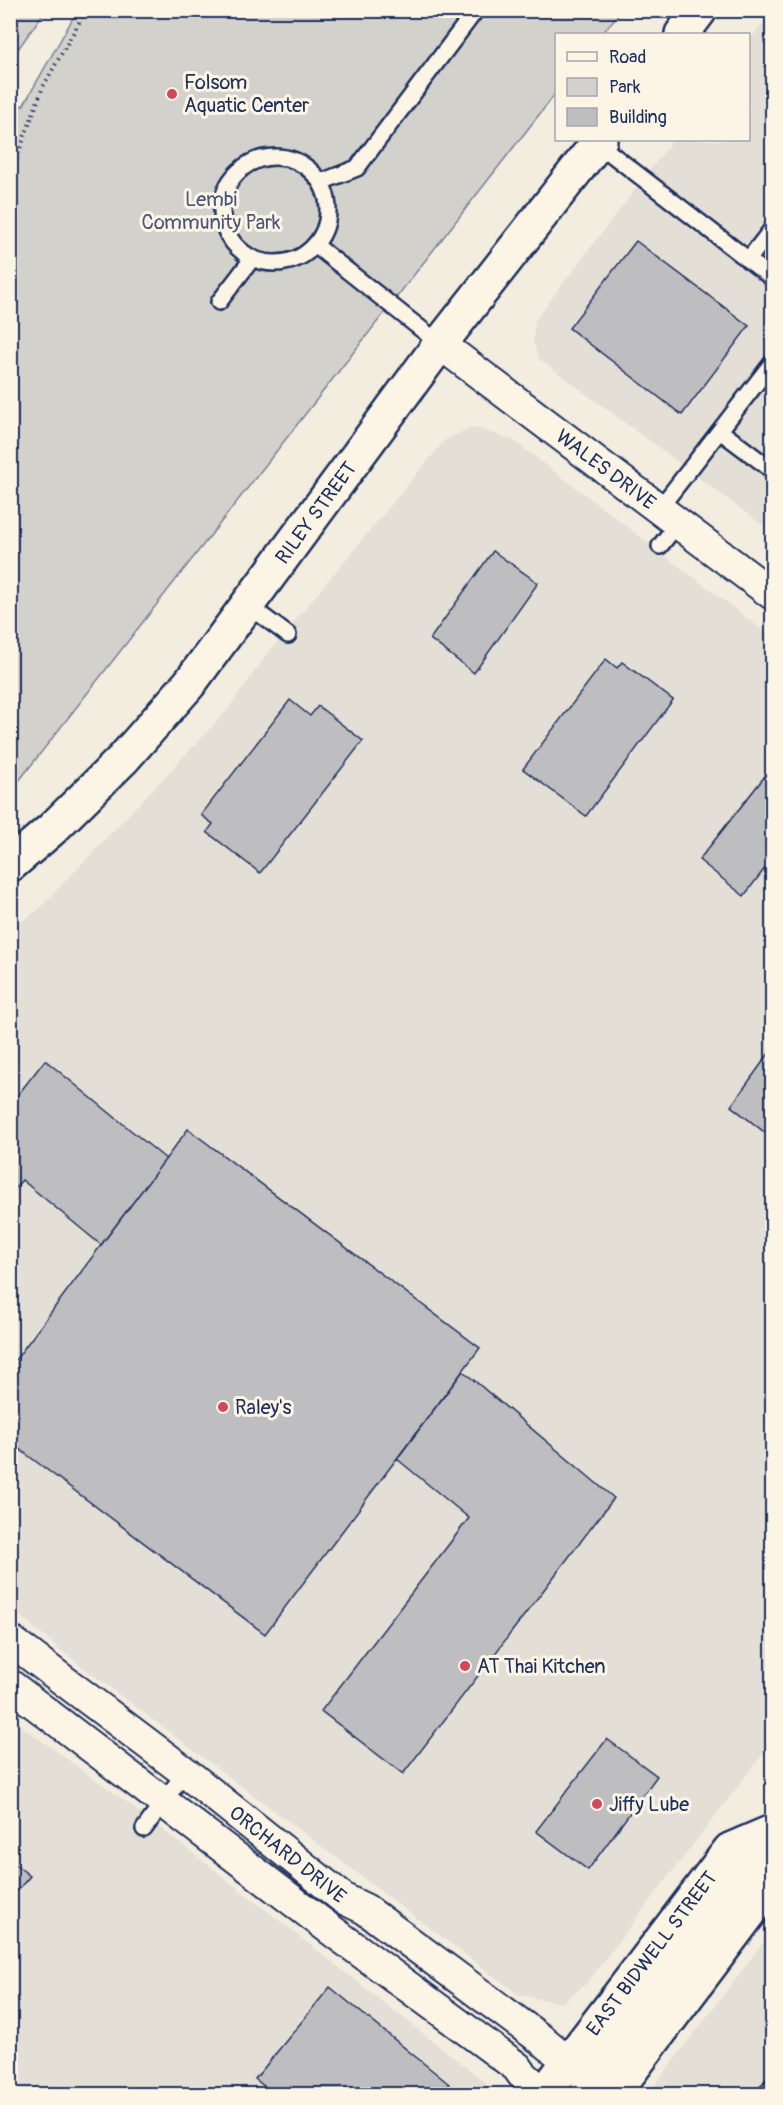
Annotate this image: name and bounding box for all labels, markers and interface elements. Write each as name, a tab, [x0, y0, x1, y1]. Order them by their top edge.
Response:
legend	[555, 33, 750, 141]
text: Road	[609, 46, 646, 69]
place label: Folsom Aquatic Center	[184, 70, 309, 118]
text: Park	[609, 76, 641, 99]
marker: Folsom Aquatic Center	[165, 87, 179, 101]
text: Building	[609, 106, 667, 129]
park label: Lembi Community Park	[142, 187, 281, 235]
street label: WALES DRIVE	[551, 423, 661, 515]
street label: RILEY STREET	[270, 456, 362, 569]
place label: Raley's	[235, 1395, 292, 1420]
marker: Raley's	[216, 1400, 230, 1414]
place label: AT Thai Kitchen	[477, 1654, 606, 1679]
marker: AT Thai Kitchen	[458, 1659, 472, 1673]
place label: Jiffy Lube	[609, 1792, 689, 1817]
marker: Jiffy Lube	[590, 1797, 604, 1811]
street label: ORCHARD DRIVE	[224, 1800, 352, 1909]
street label: EAST BIDWELL STREET	[581, 1866, 722, 2041]

